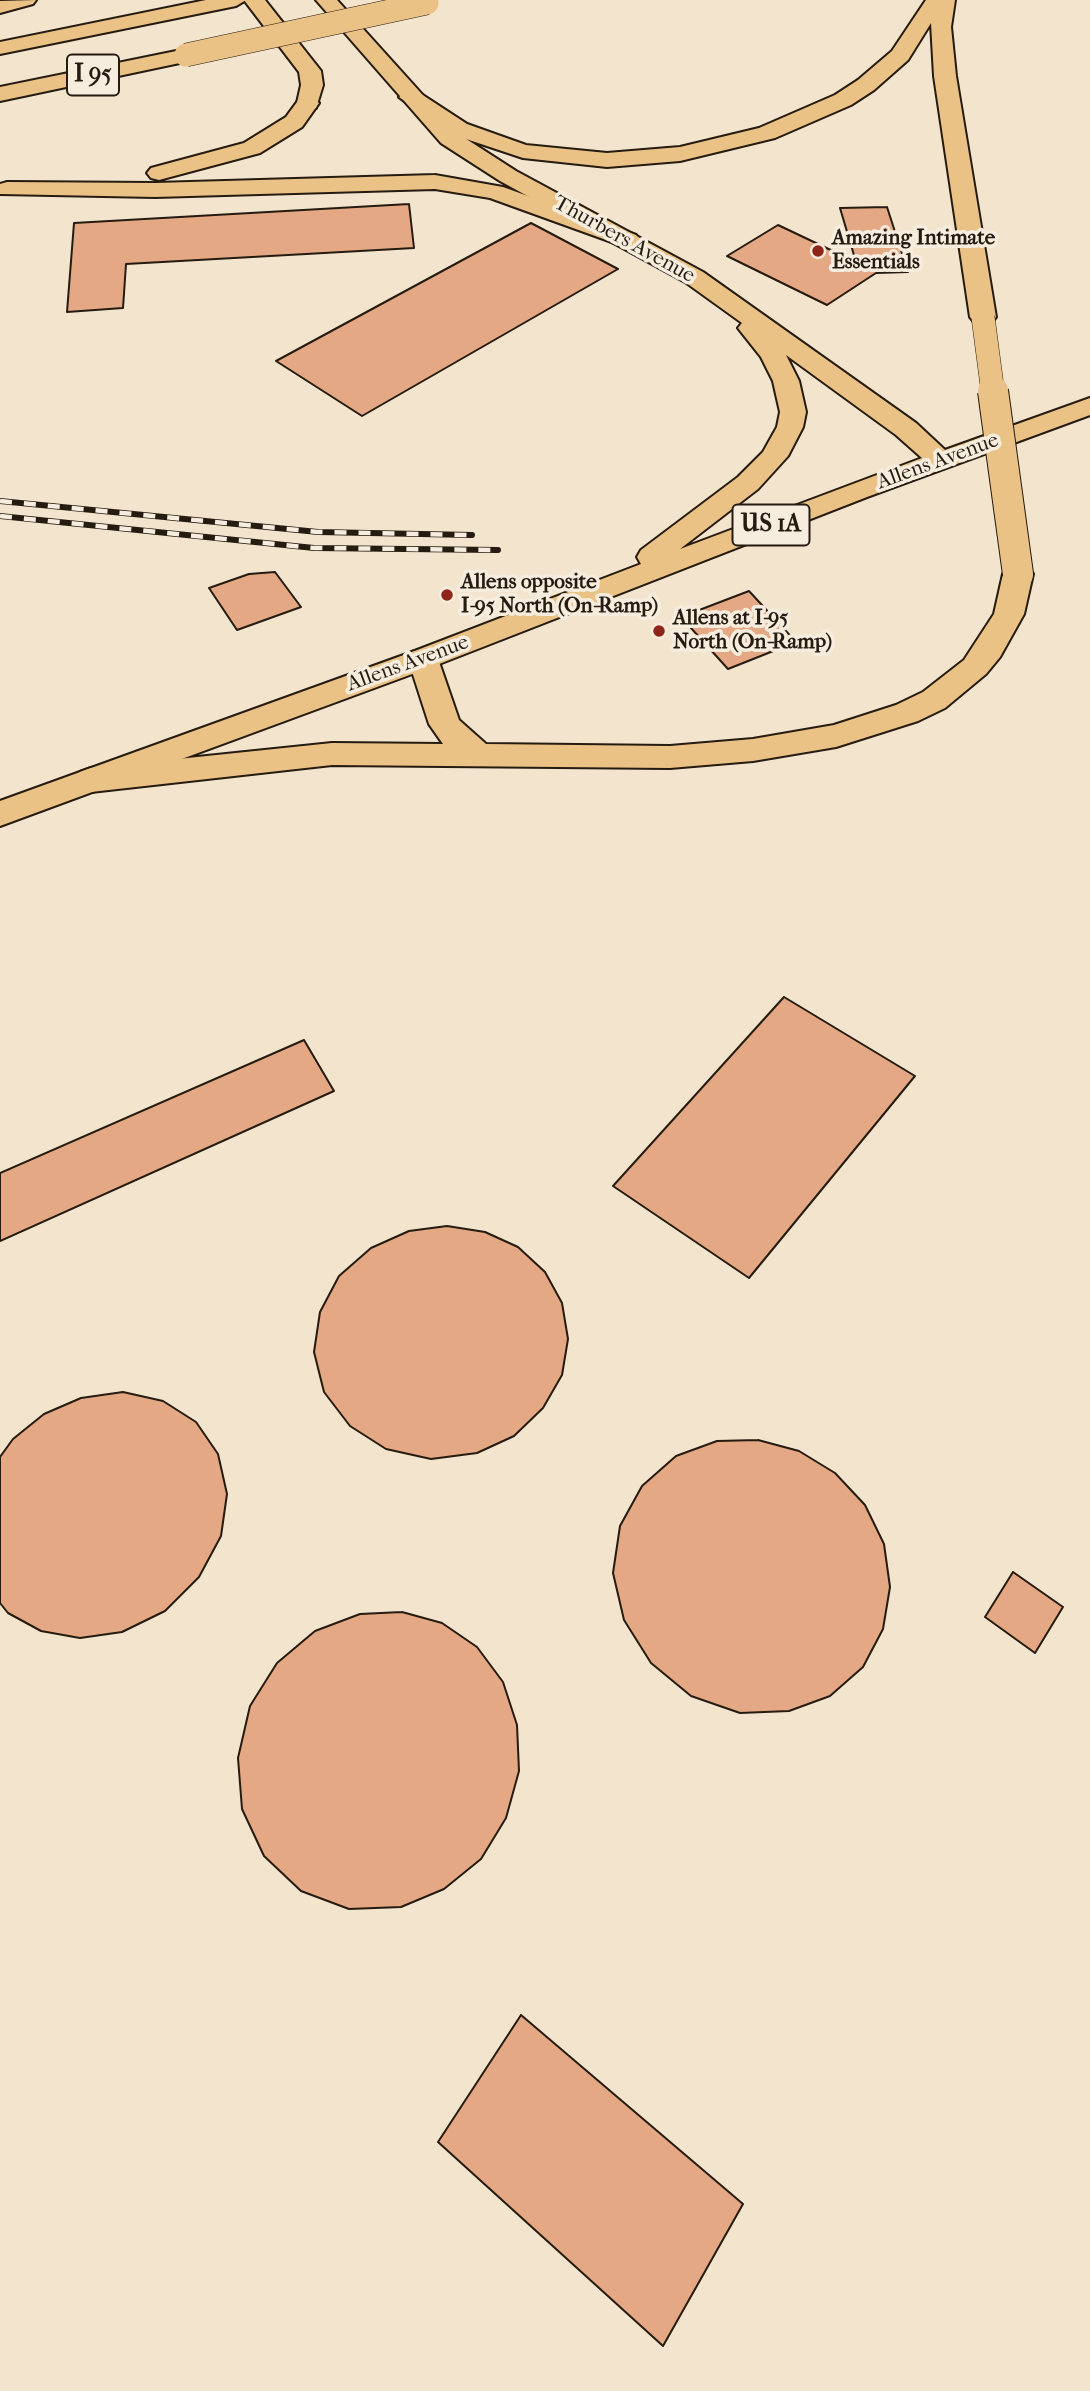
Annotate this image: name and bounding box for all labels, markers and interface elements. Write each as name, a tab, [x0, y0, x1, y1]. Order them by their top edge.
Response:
road number: I 95	[67, 54, 119, 96]
street label: Thurbers Avenue	[549, 191, 699, 289]
place label: Amazing Intimate Essentials	[832, 226, 995, 276]
marker: Amazing Intimate Essentials	[810, 243, 826, 259]
street label: Allens Avenue	[874, 428, 1002, 496]
road number: US 1A	[732, 504, 810, 546]
place label: Allens opposite I-95 North (On-Ramp)	[461, 570, 658, 620]
marker: Allens opposite I-95 North (On-Ramp)	[439, 587, 455, 603]
place label: Allens at I-95 North (On-Ramp)	[673, 606, 832, 656]
marker: Allens at I-95 North (On-Ramp)	[651, 623, 667, 639]
street label: Allens Avenue	[344, 630, 472, 698]

